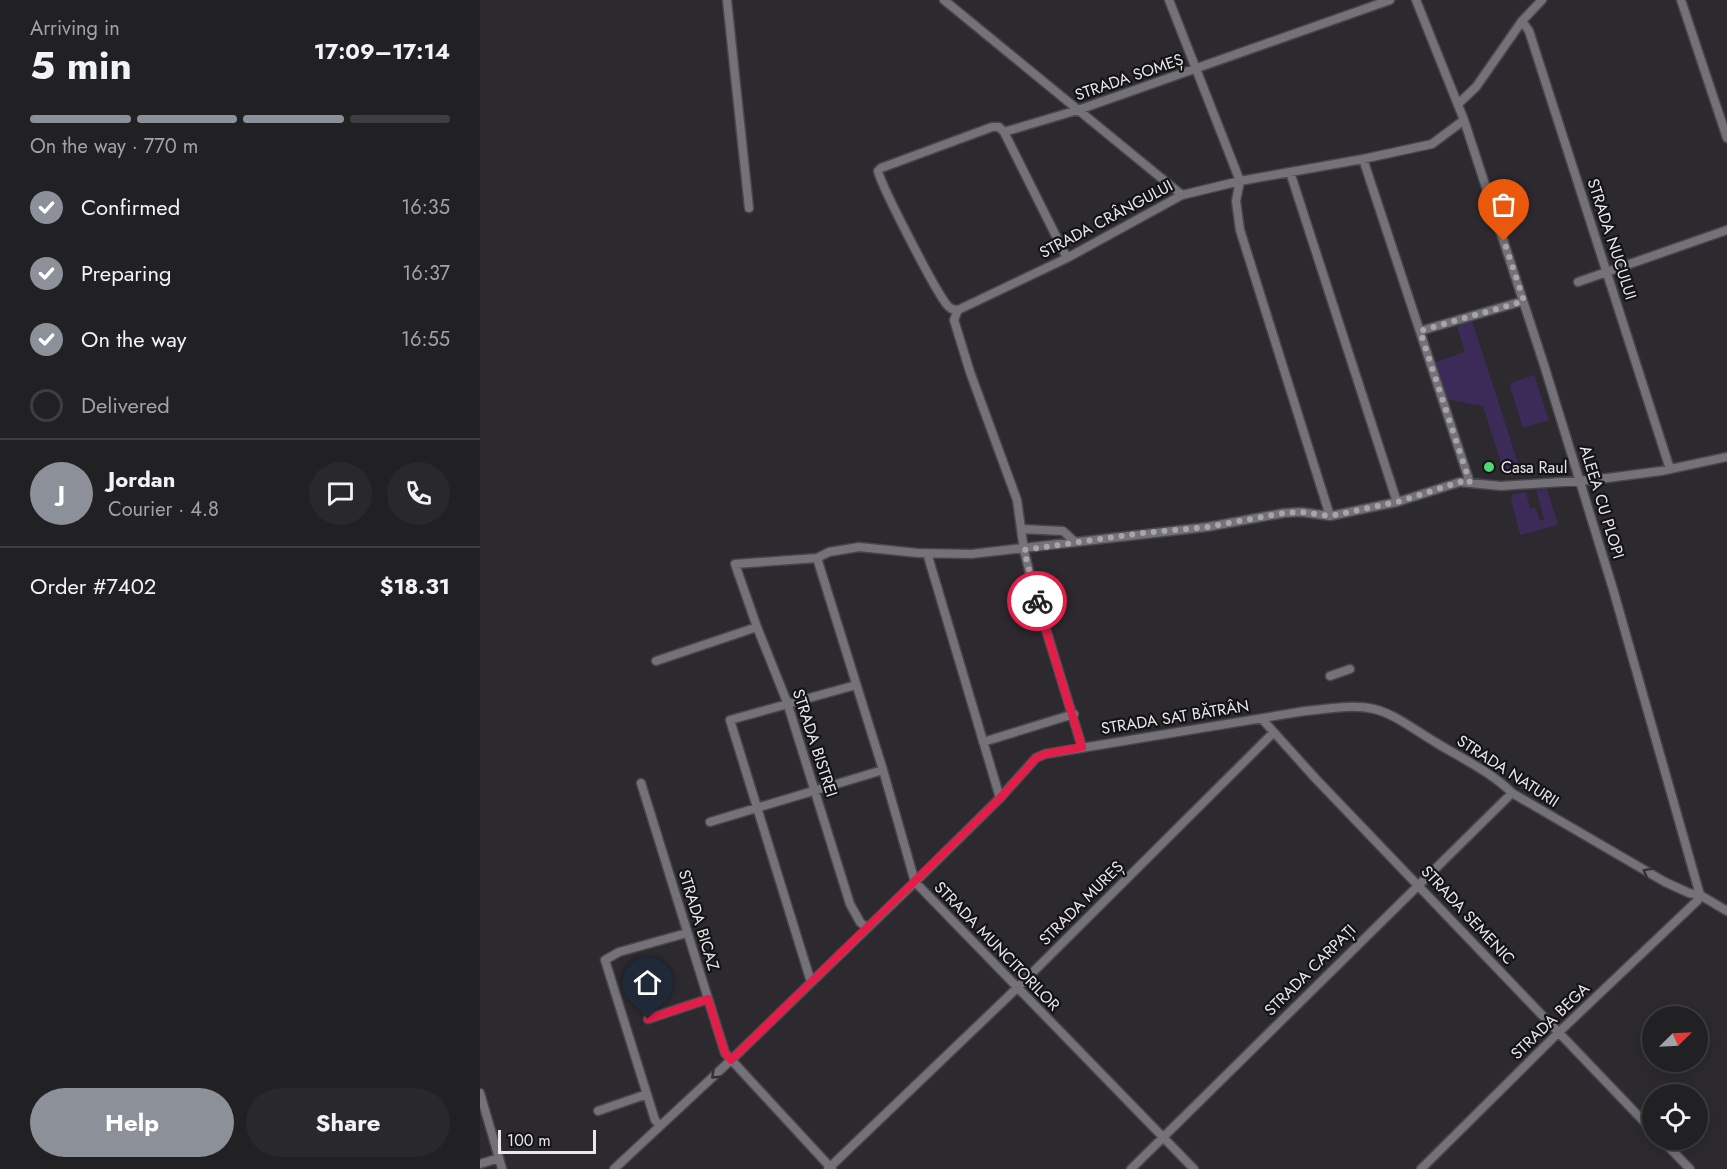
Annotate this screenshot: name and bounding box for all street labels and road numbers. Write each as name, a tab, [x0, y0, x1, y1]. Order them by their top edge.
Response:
street label: STRADA SOMEȘ	[1072, 48, 1187, 106]
street label: STRADA CRÂNGULUI	[1035, 174, 1177, 264]
street label: STRADA NUCULUI	[1582, 176, 1642, 302]
street label: ALEEA CU PLOPI	[1574, 443, 1630, 561]
street label: STRADA BISTREI	[787, 686, 843, 800]
street label: STRADA SAT BĂTRÂN	[1099, 694, 1251, 740]
street label: STRADA NATURII	[1452, 729, 1564, 813]
street label: STRADA MUREȘ	[1034, 855, 1129, 950]
street label: STRADA SEMENIC	[1416, 860, 1520, 970]
street label: STRADA BICAZ	[673, 867, 725, 974]
street label: STRADA MUNCITORILOR	[929, 876, 1065, 1016]
street label: STRADA CARPAȚI	[1259, 919, 1361, 1021]
street label: STRADA BEGA	[1505, 977, 1595, 1065]

